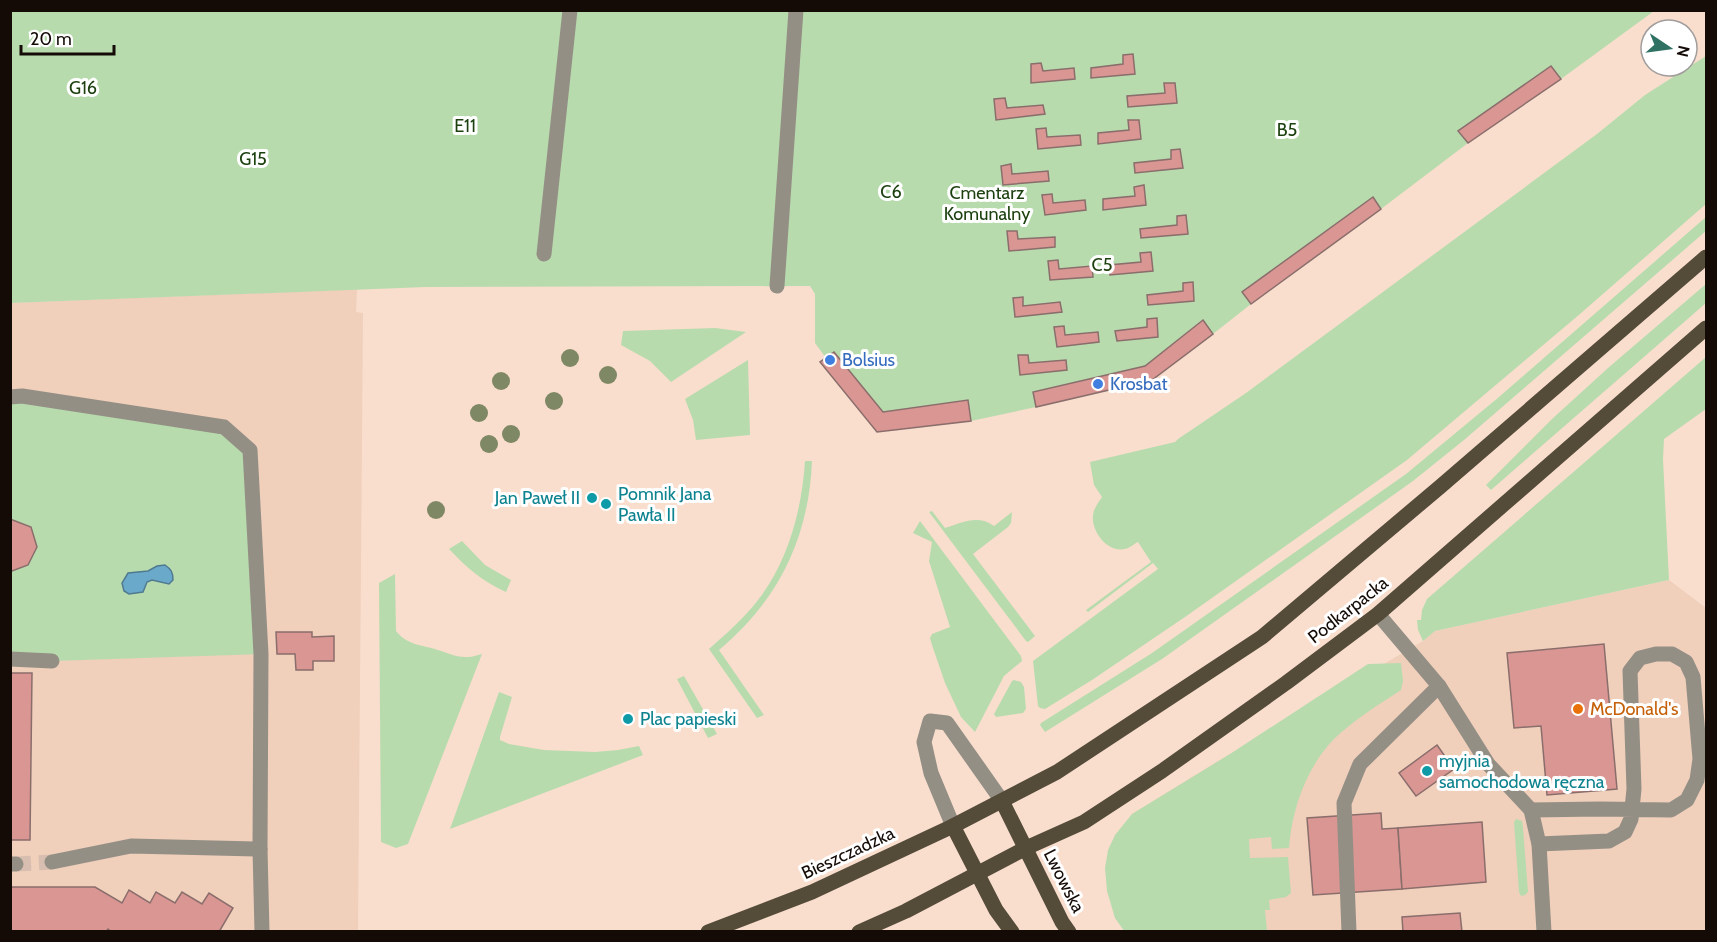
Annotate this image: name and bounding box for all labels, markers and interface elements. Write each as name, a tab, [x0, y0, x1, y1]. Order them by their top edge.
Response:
scale bar	[21, 18, 114, 56]
north arrow	[1639, 18, 1699, 78]
text: 20 m	[30, 28, 72, 50]
text: N	[1673, 44, 1694, 59]
park label: G16	[69, 77, 97, 99]
park label: E11	[454, 115, 476, 137]
park label: B5	[1277, 119, 1297, 141]
park label: G15	[239, 148, 267, 170]
park label: C6	[880, 181, 902, 203]
park label: Cmentarz Komunalny	[944, 182, 1030, 225]
park label: C5	[1092, 254, 1112, 276]
place label: Bolsius	[842, 349, 895, 371]
marker: Bolsius	[823, 353, 837, 367]
place label: Krosbat	[1110, 373, 1168, 395]
marker: Krosbat	[1091, 377, 1105, 391]
place label: Pomnik Jana Pawła II	[618, 483, 712, 526]
place label: Jan Paweł II	[494, 487, 580, 509]
marker: Jan Paweł II	[585, 491, 599, 505]
marker: Pomnik Jana Pawła II	[599, 497, 613, 511]
street label: Podkarpacka	[1304, 572, 1393, 648]
place label: McDonald's	[1590, 698, 1678, 720]
marker: McDonald's	[1571, 702, 1585, 716]
place label: Plac papieski	[640, 708, 736, 730]
marker: Plac papieski	[621, 712, 635, 726]
place label: myjnia samochodowa ręczna	[1439, 750, 1605, 793]
marker: myjnia samochodowa ręczna	[1420, 764, 1434, 778]
street label: Bieszczadzka	[798, 822, 898, 884]
street label: Lwowska	[1039, 846, 1089, 917]

